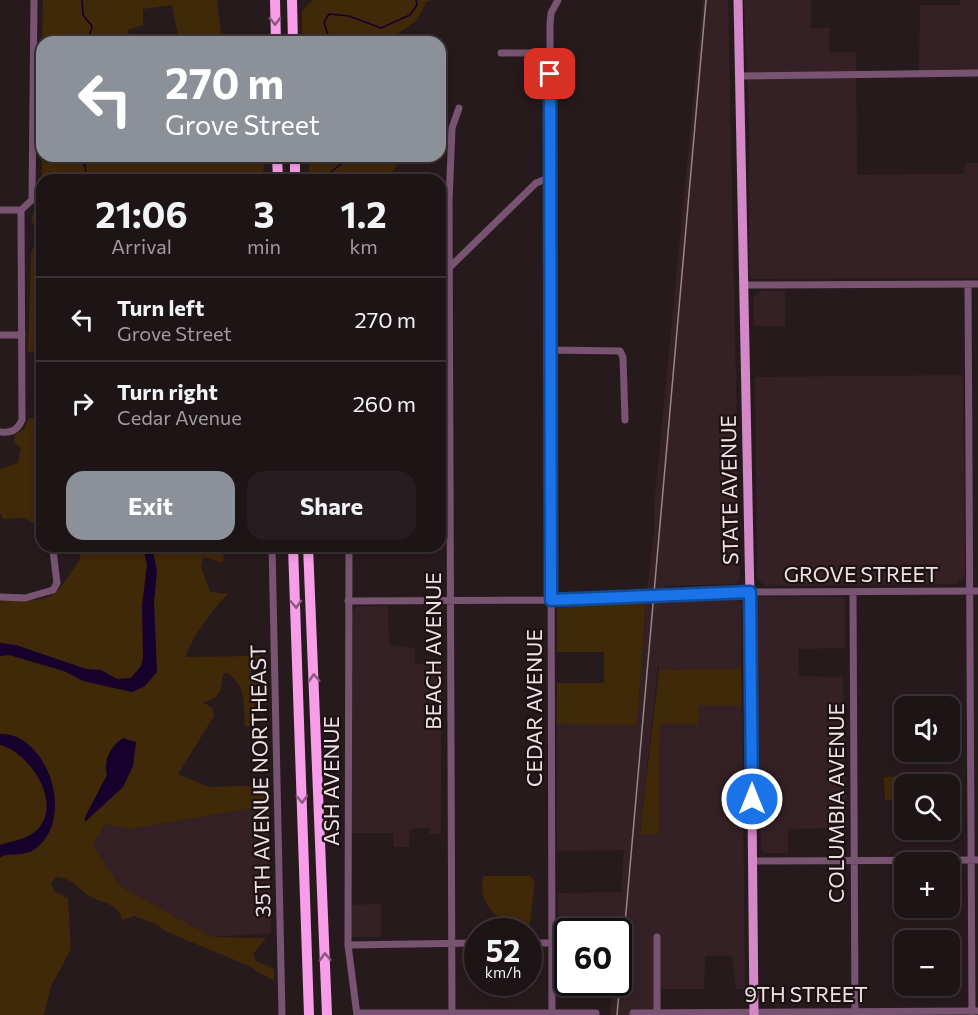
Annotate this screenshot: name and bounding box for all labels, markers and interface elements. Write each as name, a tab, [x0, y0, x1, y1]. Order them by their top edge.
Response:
one-way arrow	[269, 17, 282, 26]
pin	[524, 48, 575, 99]
text: 270 m	[165, 56, 284, 108]
icon: arrive	[533, 57, 566, 90]
icon: left	[66, 60, 144, 138]
text: Grove Street	[165, 108, 320, 141]
text: 21:06	[95, 191, 188, 235]
text: 3	[254, 191, 275, 235]
text: 1.2	[340, 191, 387, 235]
text: Arrival	[111, 234, 172, 258]
text: min	[247, 234, 281, 258]
text: km	[349, 234, 378, 258]
text: Turn left	[117, 294, 204, 321]
icon: left	[66, 303, 99, 336]
text: 270 m	[355, 306, 416, 333]
text: Grove Street	[117, 321, 232, 345]
text: Turn right	[117, 378, 218, 405]
icon: right	[66, 387, 99, 420]
text: 260 m	[353, 390, 416, 417]
text: Cedar Avenue	[117, 405, 242, 429]
street label: STATE AVENUE	[715, 415, 742, 565]
button: Exit	[66, 471, 235, 540]
button: Share	[247, 471, 416, 540]
street label: GROVE STREET	[784, 561, 938, 586]
street label: BEACH AVENUE	[420, 572, 445, 730]
one-way arrow	[289, 600, 302, 609]
street label: CEDAR AVENUE	[521, 629, 546, 787]
street label: 35TH AVENUE NORTHEAST	[245, 645, 274, 918]
one-way arrow	[307, 673, 320, 682]
map controls	[894, 696, 960, 996]
button: sound	[894, 696, 960, 762]
street label: COLUMBIA AVENUE	[823, 703, 848, 903]
street label: ASH AVENUE	[318, 716, 343, 846]
position arrow	[720, 767, 784, 831]
button: search	[894, 774, 960, 840]
one-way arrow	[296, 795, 308, 804]
button: +	[894, 852, 960, 918]
speed limit sign: 60	[554, 918, 632, 996]
button: −	[894, 930, 960, 996]
text: 52	[486, 931, 520, 968]
one-way arrow	[318, 952, 331, 961]
text: km/h	[485, 963, 521, 981]
street label: 9TH STREET	[744, 981, 868, 1006]

